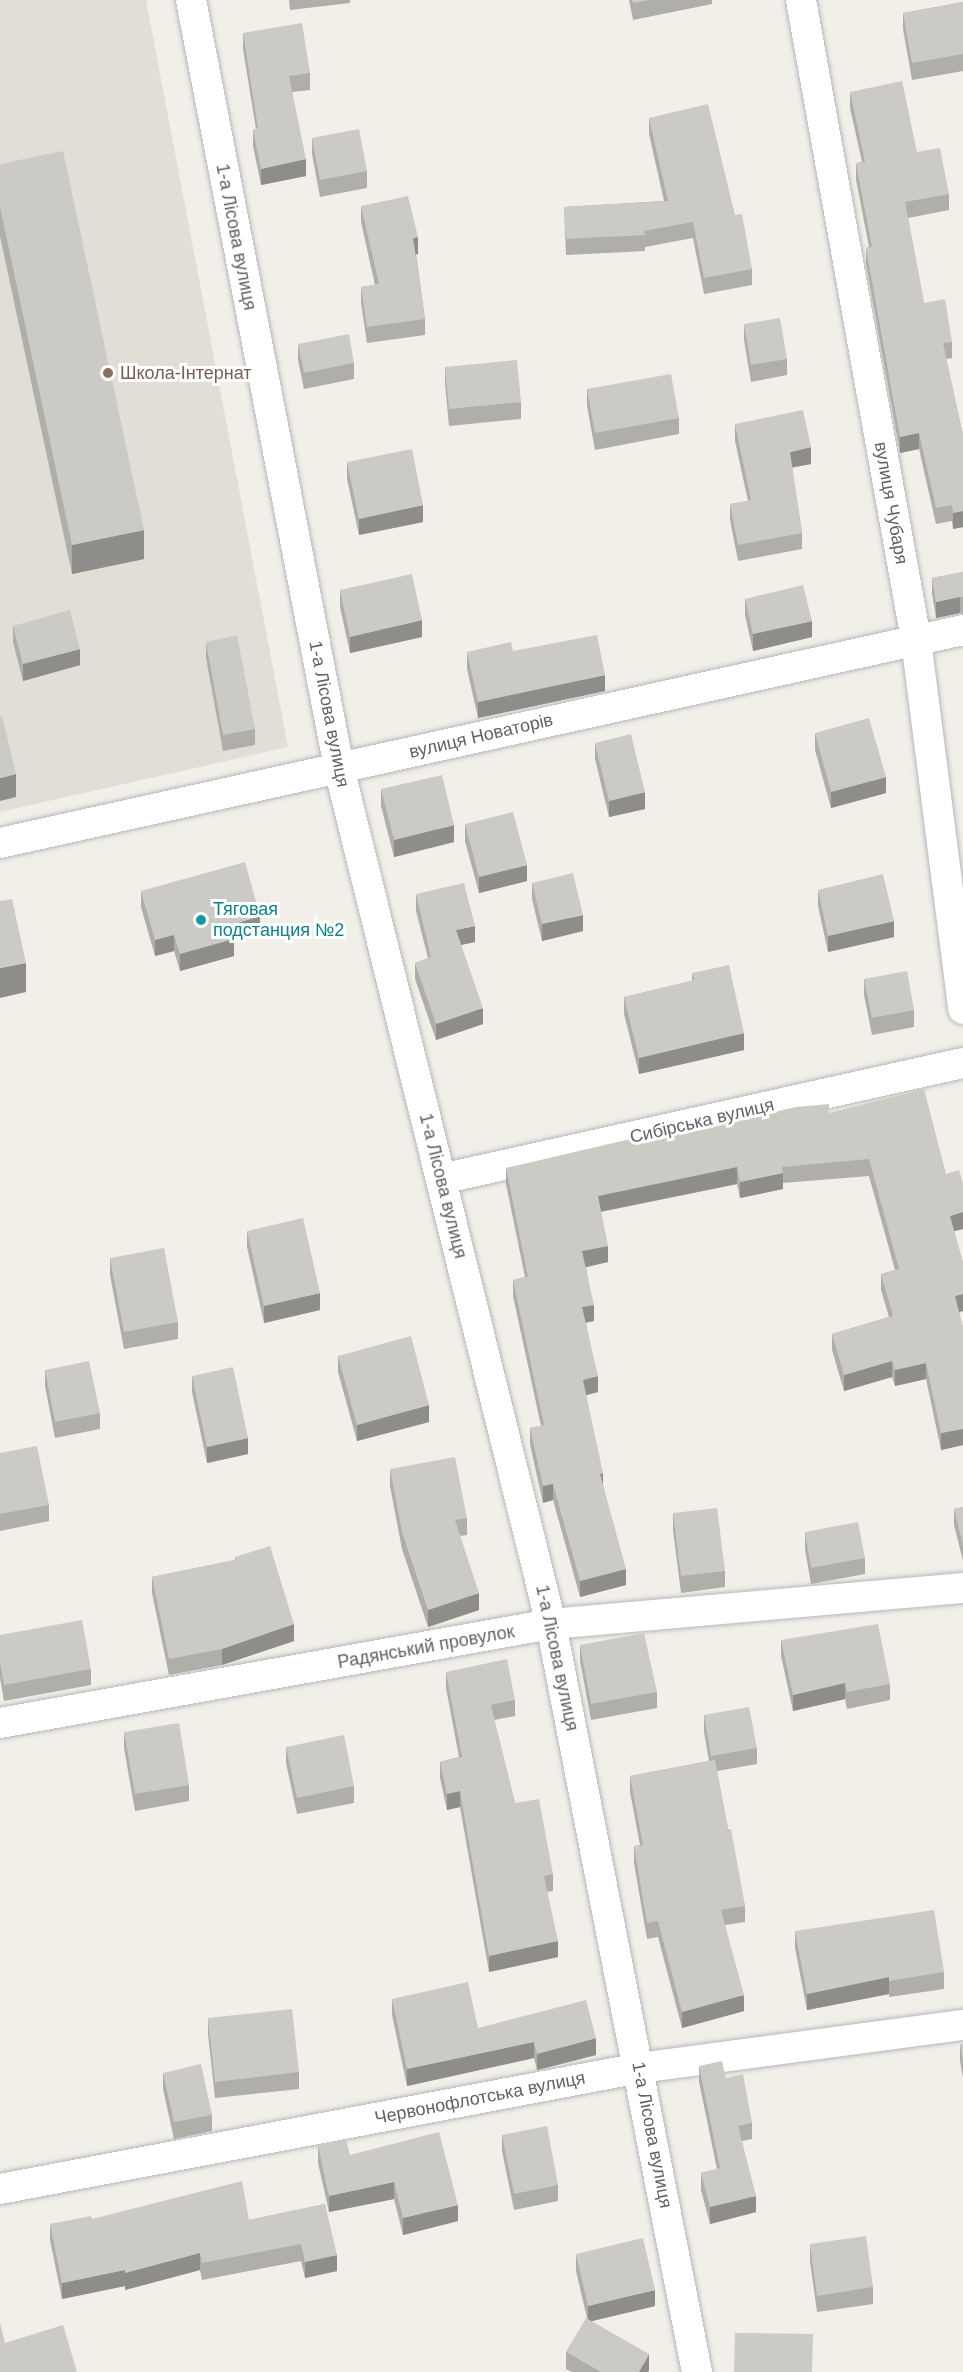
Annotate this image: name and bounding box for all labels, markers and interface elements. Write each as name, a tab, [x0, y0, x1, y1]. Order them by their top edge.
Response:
street label: 1-а Лісова вулиця	[211, 162, 261, 312]
place label: Школа-Інтернат	[120, 362, 252, 384]
marker: Школа-Інтернат	[101, 366, 115, 380]
street label: вулиця Чубаря	[870, 440, 912, 566]
street label: 1-а Лісова вулиця	[304, 639, 354, 789]
street label: вулиця Новаторів	[407, 709, 555, 763]
place label: Тяговая подстанция №2	[213, 899, 344, 942]
marker: Тяговая подстанция №2	[194, 913, 208, 927]
street label: Сибірська вулиця	[628, 1094, 776, 1148]
street label: 1-а Лісова вулиця	[415, 1111, 471, 1261]
street label: 1-а Лісова вулиця	[531, 1583, 583, 1733]
street label: Радянський провулок	[336, 1621, 516, 1673]
street label: 1-а Лісова вулиця	[627, 2060, 677, 2210]
street label: Червонофлотська вулиця	[373, 2067, 587, 2129]

